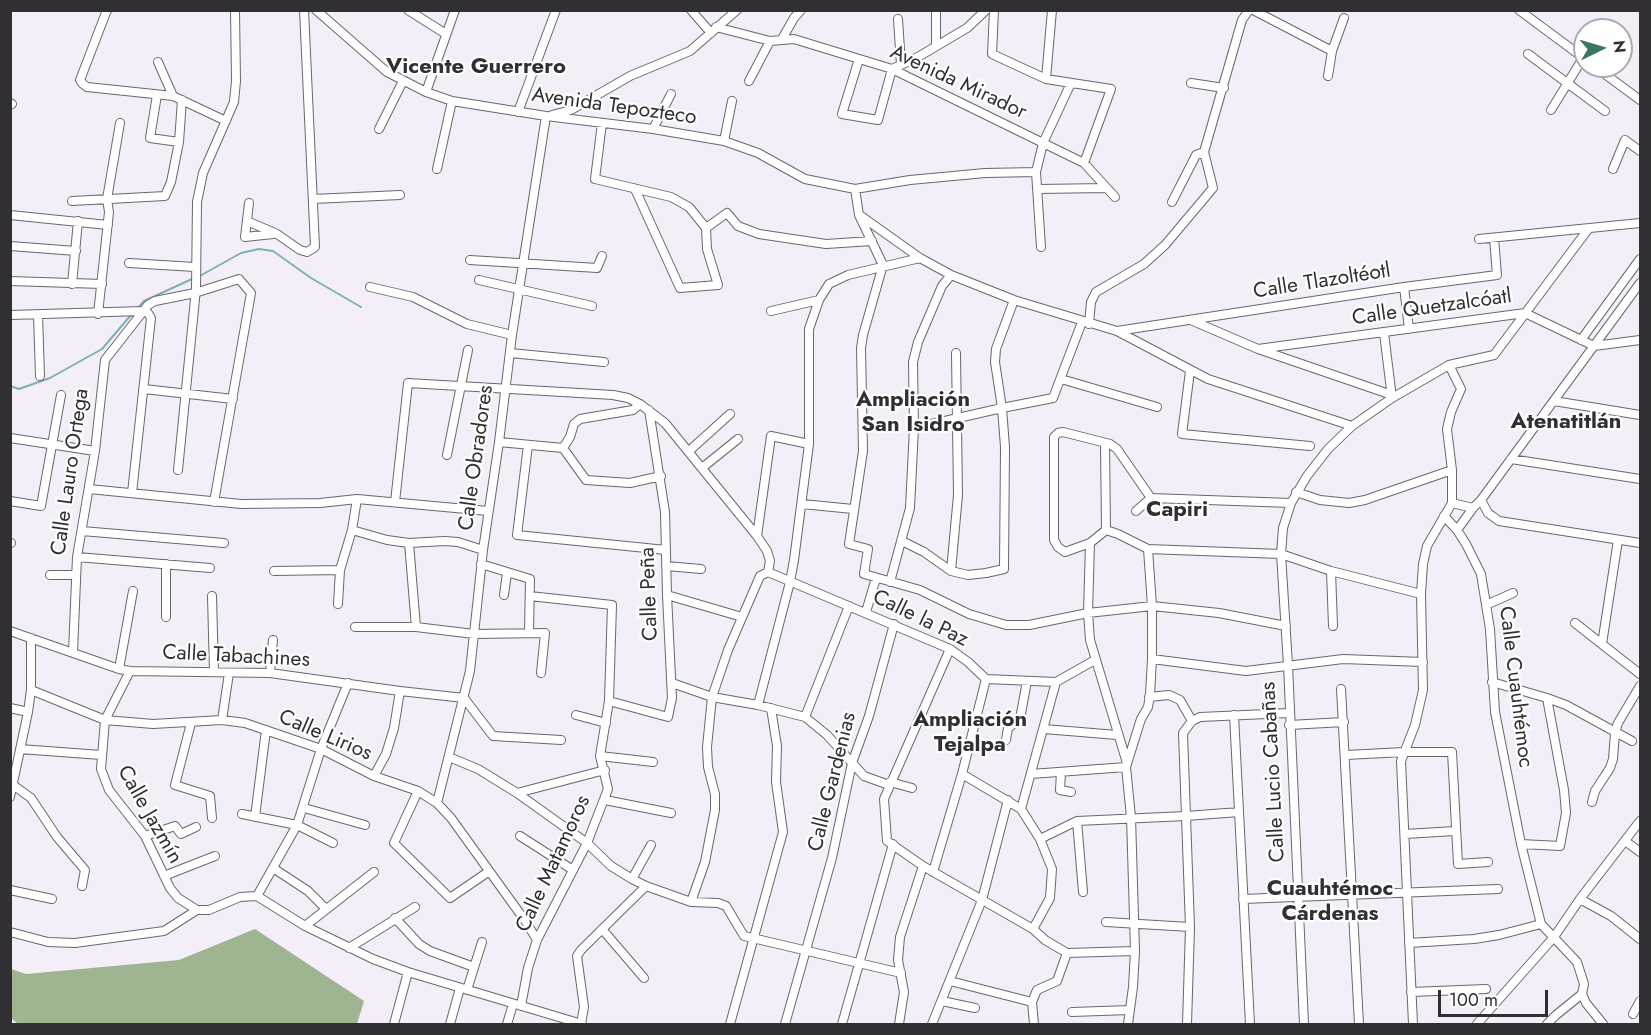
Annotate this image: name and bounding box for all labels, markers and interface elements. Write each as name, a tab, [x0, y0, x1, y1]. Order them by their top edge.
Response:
north arrow	[1573, 18, 1633, 78]
text: N	[1607, 39, 1631, 54]
street label: Avenida Mirador	[886, 40, 1030, 126]
district label: Vicente Guerrero	[386, 55, 566, 81]
street label: Avenida Tepozteco	[530, 83, 698, 131]
street label: Calle Tlazoltéotl	[1251, 259, 1393, 305]
street label: Calle Quetzalcóatl	[1351, 284, 1513, 332]
street label: Calle Obradores	[454, 384, 500, 532]
street label: Calle Lauro Ortega	[47, 387, 95, 557]
district label: Ampliación San Isidro	[856, 388, 970, 440]
district label: Atenatitlán	[1511, 410, 1621, 436]
district label: Capiri	[1146, 498, 1208, 524]
street label: Calle Peña	[636, 547, 664, 641]
street label: Calle la Paz	[868, 585, 972, 653]
street label: Calle Cuauhtémoc	[1493, 605, 1537, 769]
street label: Calle Tabachines	[161, 641, 311, 673]
street label: Calle Lucio Cabañas	[1257, 681, 1291, 863]
street label: Calle Lirios	[275, 705, 375, 767]
district label: Ampliación Tejalpa	[913, 708, 1027, 760]
street label: Calle Gardenias	[804, 710, 862, 854]
street label: Calle Jazmín	[111, 762, 187, 868]
street label: Calle Matamoros	[511, 792, 597, 936]
district label: Cuauhtémoc Cárdenas	[1267, 877, 1393, 928]
scale bar	[1441, 978, 1550, 1016]
text: 100 m	[1449, 987, 1498, 1013]

